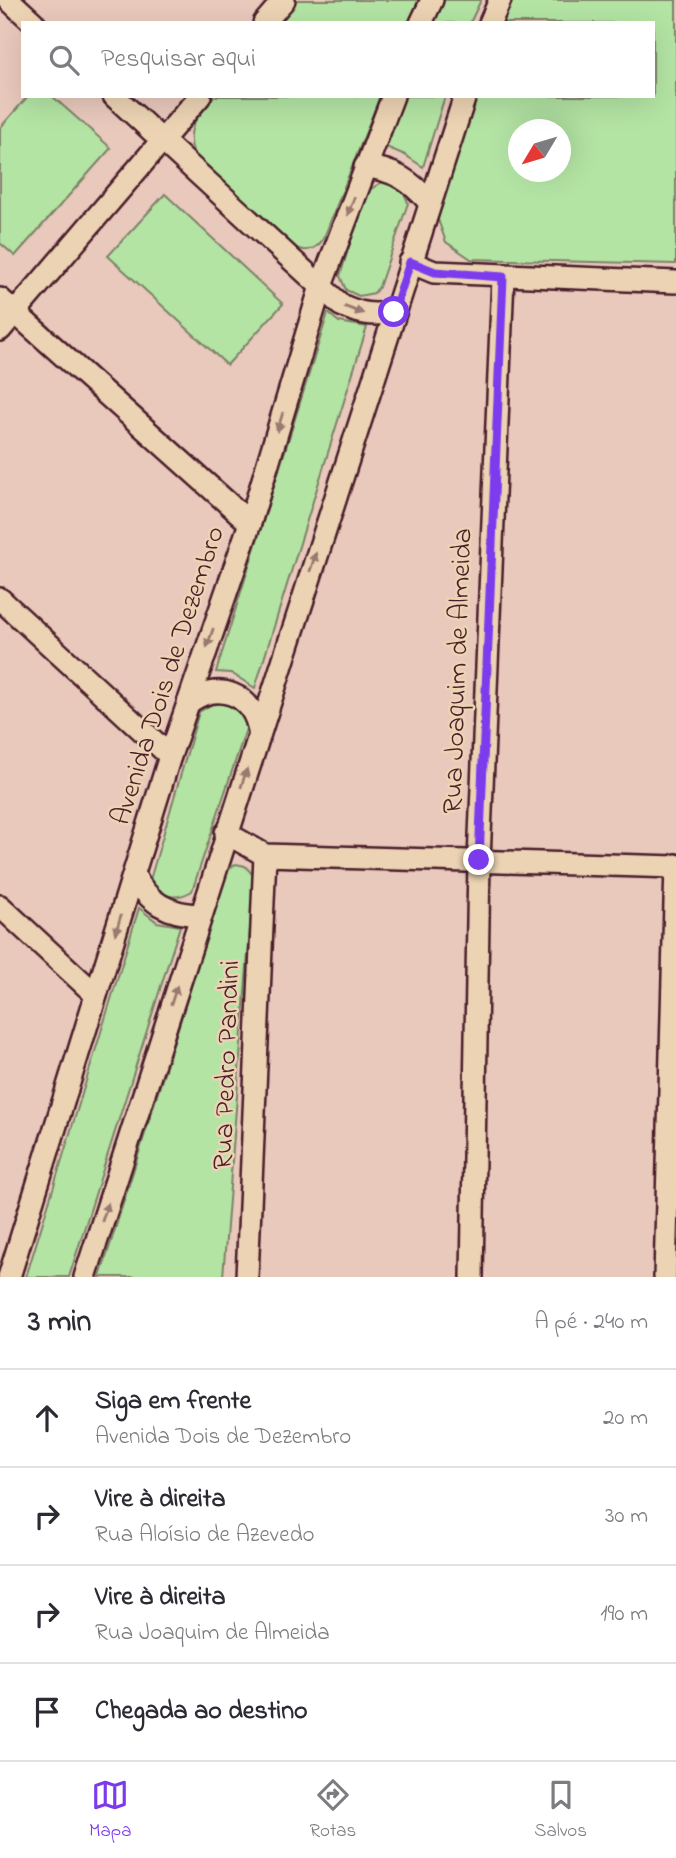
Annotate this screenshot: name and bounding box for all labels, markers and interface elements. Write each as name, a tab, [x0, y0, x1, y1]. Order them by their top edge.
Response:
search box	[21, 21, 655, 98]
icon: search	[45, 41, 83, 79]
text: Pesquisar aqui	[101, 41, 256, 79]
north arrow	[508, 119, 571, 182]
one-way arrow	[345, 195, 356, 216]
route start	[378, 296, 409, 327]
one-way arrow	[343, 305, 364, 316]
one-way arrow	[275, 412, 285, 433]
street label: Avenida Dois de Dezembro	[101, 521, 237, 831]
street label: Rua Joaquim de Almeida	[434, 528, 484, 814]
one-way arrow	[309, 551, 319, 572]
one-way arrow	[204, 628, 215, 649]
one-way arrow	[239, 768, 249, 789]
route end	[463, 844, 494, 875]
one-way arrow	[112, 914, 123, 935]
street label: Rua Pedro Pandini	[204, 960, 252, 1170]
one-way arrow	[170, 984, 180, 1005]
one-way arrow	[101, 1201, 111, 1222]
text: 3 min	[28, 1301, 91, 1345]
text: A pé · 240 m	[534, 1306, 648, 1339]
text: Siga em frente	[95, 1383, 251, 1421]
icon: ahead	[28, 1399, 66, 1437]
text: 20 m	[603, 1402, 648, 1435]
text: Avenida Dois de Dezembro	[95, 1421, 351, 1454]
text: Vire à direita	[95, 1481, 226, 1519]
icon: right	[28, 1497, 66, 1535]
text: 30 m	[605, 1500, 648, 1533]
text: Rua Aloísio de Azevedo	[95, 1519, 315, 1552]
text: Vire à direita	[95, 1579, 226, 1617]
icon: right	[28, 1595, 66, 1633]
text: 190 m	[600, 1598, 648, 1631]
text: Rua Joaquim de Almeida	[95, 1617, 330, 1650]
icon: arrive	[28, 1693, 66, 1731]
text: Chegada ao destino	[95, 1693, 307, 1731]
tab: Mapa	[89, 1776, 131, 1845]
tab: Rotas	[310, 1776, 356, 1845]
tab: Salvos	[534, 1776, 587, 1845]

